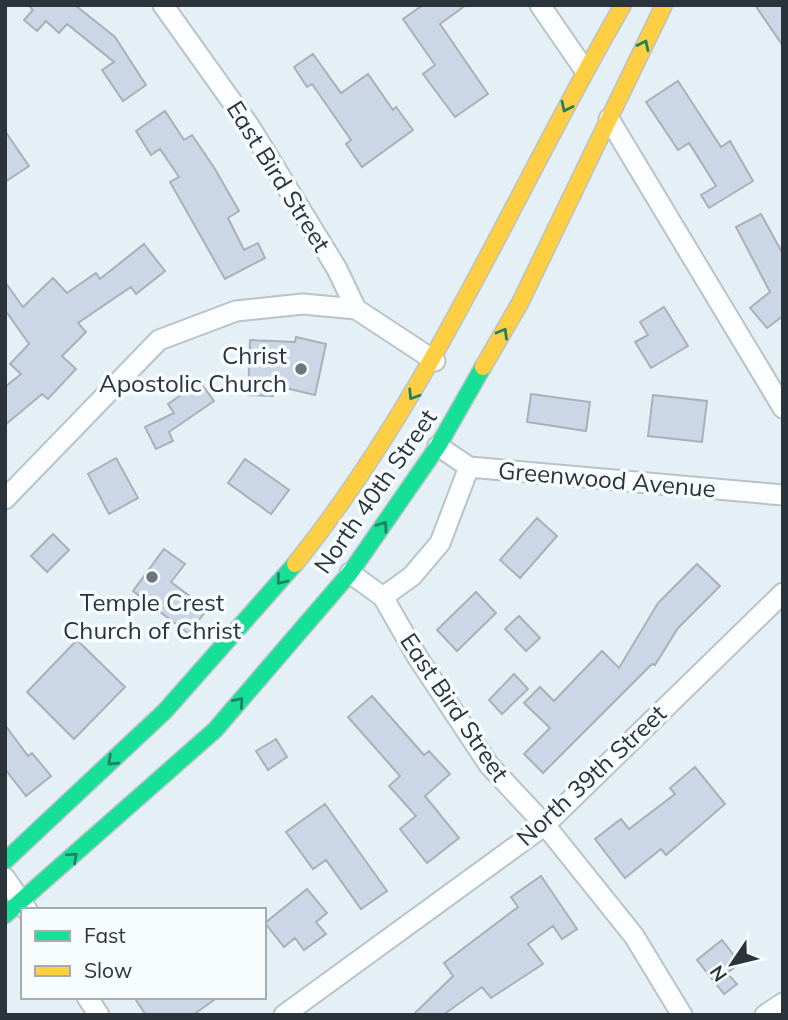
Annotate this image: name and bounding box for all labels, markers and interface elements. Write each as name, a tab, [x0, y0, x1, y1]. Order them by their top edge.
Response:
one-way arrow	[636, 40, 650, 52]
street label: East Bird Street	[221, 95, 337, 257]
one-way arrow	[560, 100, 574, 112]
one-way arrow	[495, 327, 508, 340]
place label: Christ Apostolic Church	[99, 340, 287, 398]
marker: Christ Apostolic Church	[293, 361, 309, 377]
one-way arrow	[409, 387, 422, 400]
street label: North 40th Street	[307, 403, 443, 579]
street label: Greenwood Avenue	[497, 455, 717, 503]
one-way arrow	[375, 521, 387, 534]
marker: Temple Crest Church of Christ	[144, 569, 160, 585]
one-way arrow	[277, 572, 290, 584]
place label: Temple Crest Church of Christ	[63, 587, 241, 645]
street label: East Bird Street	[394, 627, 516, 787]
one-way arrow	[231, 697, 243, 710]
street label: North 39th Street	[510, 698, 672, 852]
one-way arrow	[107, 753, 120, 766]
one-way arrow	[65, 853, 78, 865]
legend	[21, 908, 266, 999]
text: Fast	[84, 922, 126, 948]
north arrow	[697, 929, 767, 999]
text: Slow	[84, 957, 132, 983]
text: N	[704, 961, 732, 987]

